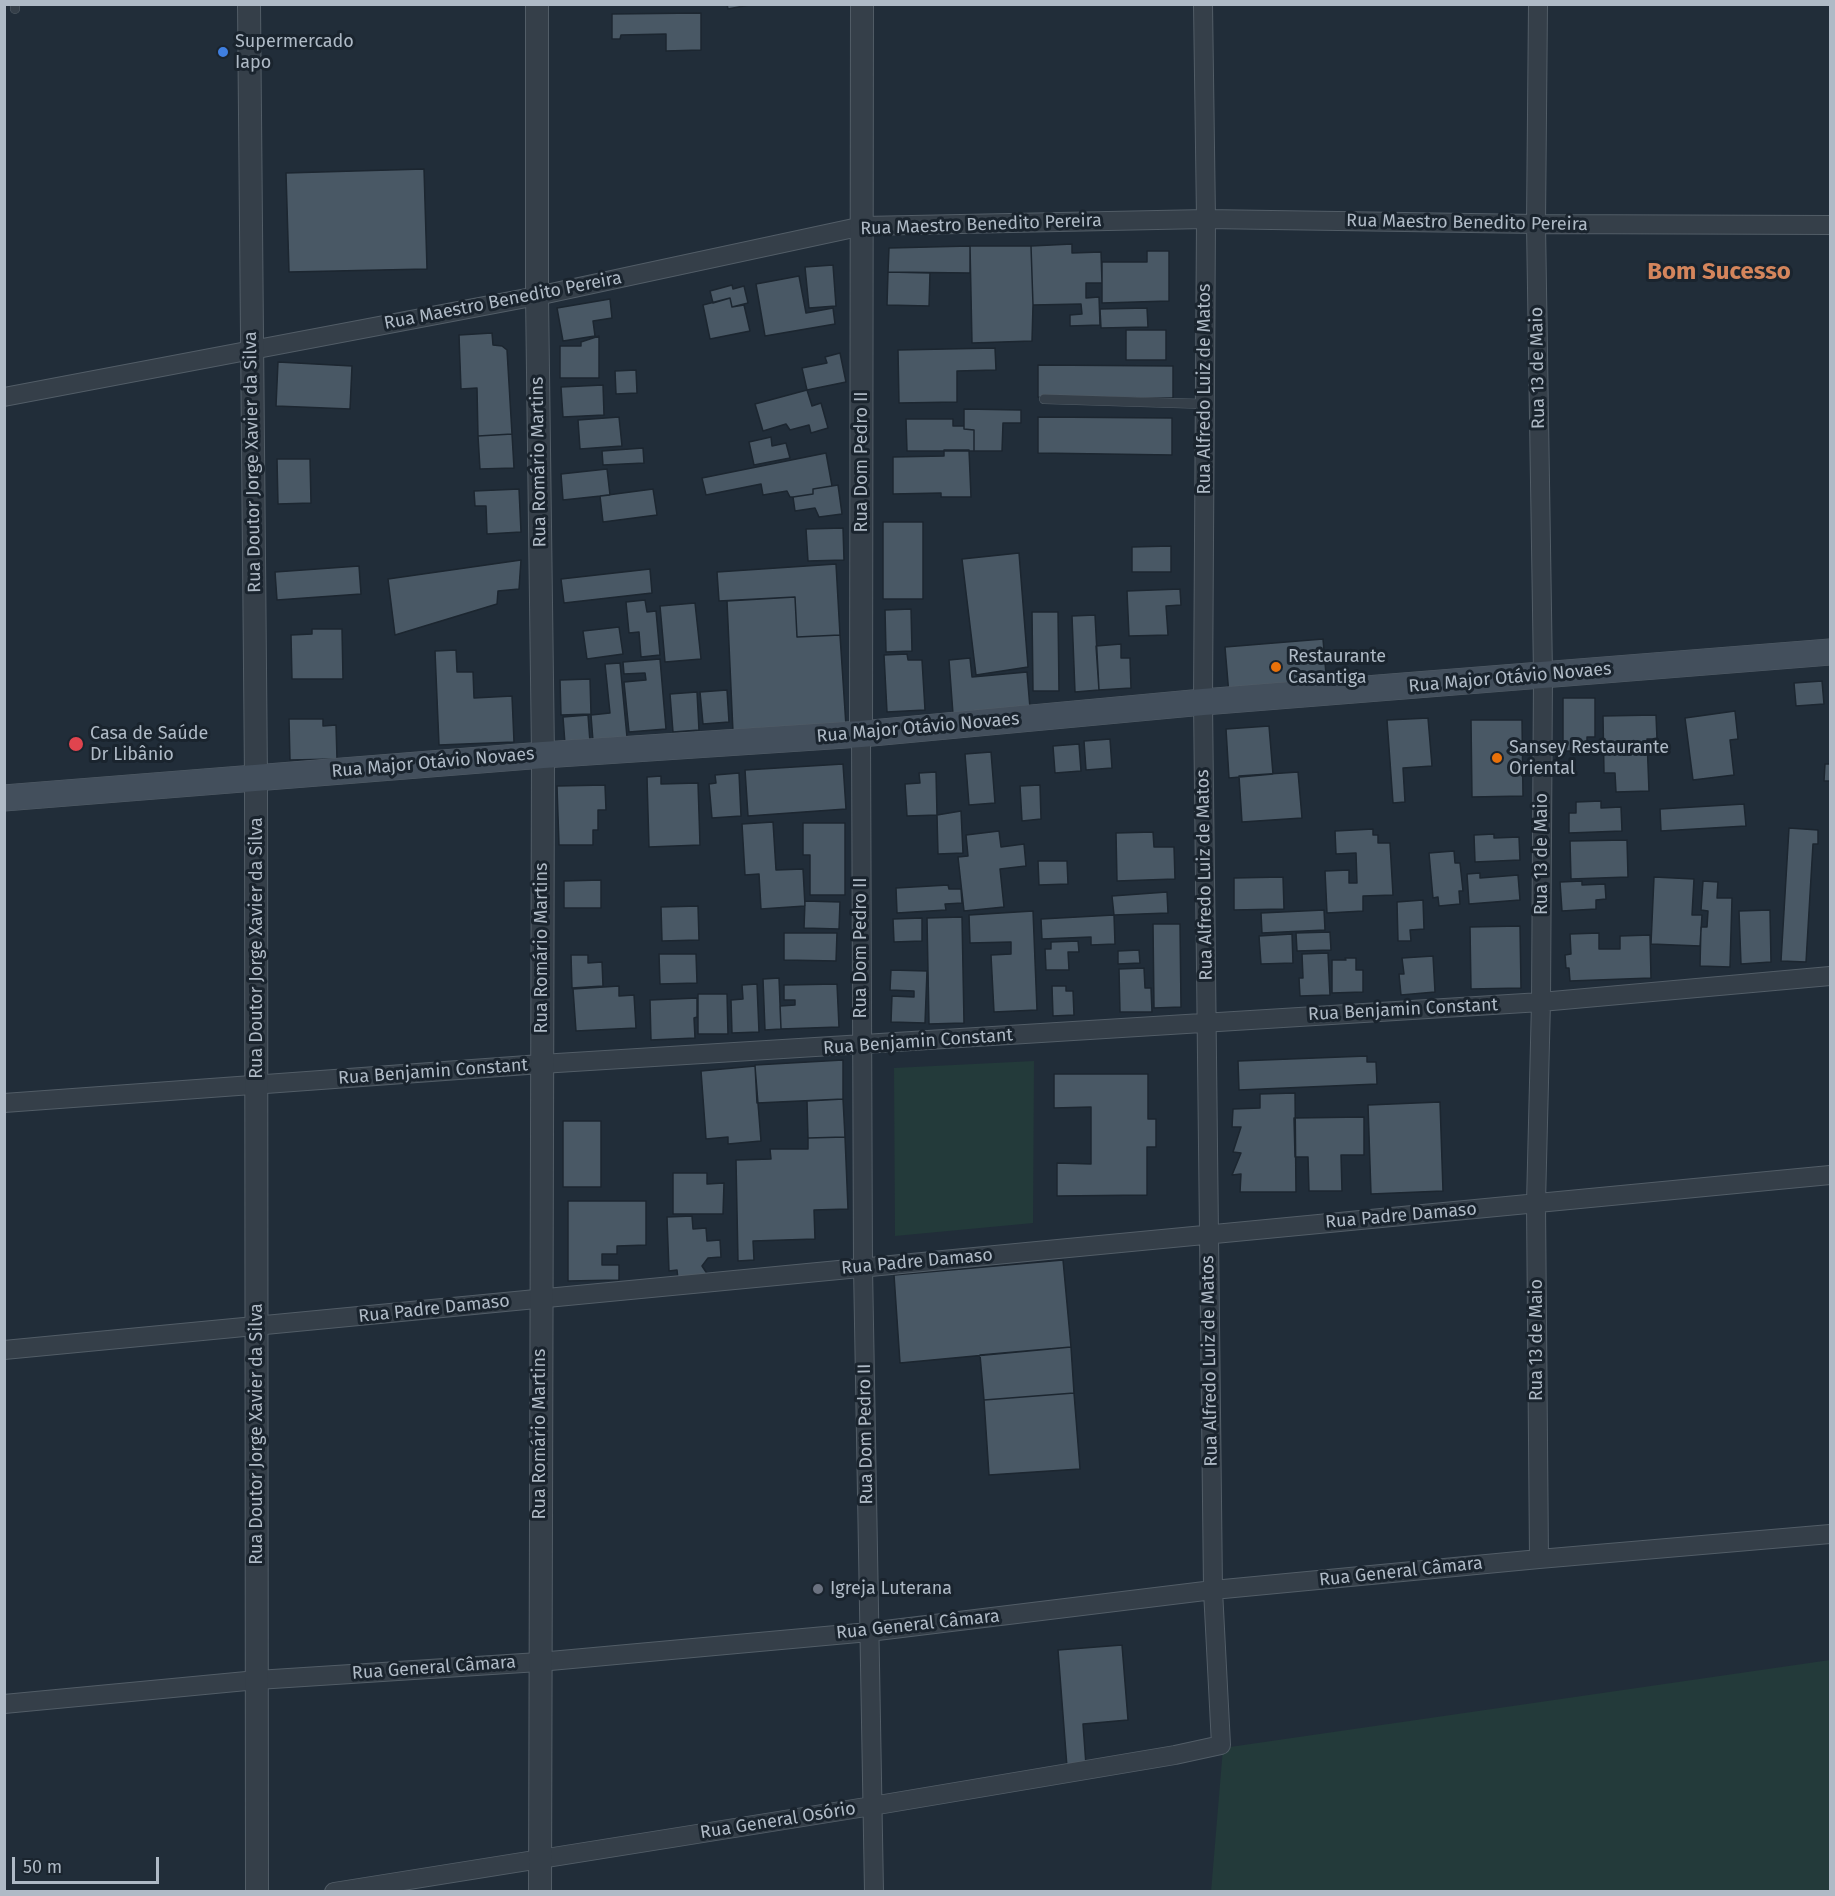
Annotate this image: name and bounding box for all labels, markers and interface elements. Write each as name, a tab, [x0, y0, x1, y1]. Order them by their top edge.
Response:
place label: Supermercado Iapo	[235, 31, 354, 74]
marker: Supermercado Iapo	[216, 45, 230, 59]
street label: Rua Maestro Benedito Pereira	[860, 210, 1102, 240]
street label: Rua Maestro Benedito Pereira	[1346, 210, 1588, 236]
district label: Bom Sucesso	[1647, 258, 1791, 286]
street label: Rua Maestro Benedito Pereira	[382, 267, 624, 335]
street label: Rua Alfredo Luiz de Matos	[1194, 284, 1216, 494]
street label: Rua 13 de Maio	[1526, 307, 1550, 429]
street label: Rua Doutor Jorge Xavier da Silva	[240, 331, 266, 593]
street label: Rua Romário Martins	[527, 376, 551, 548]
street label: Rua Dom Pedro II	[851, 391, 873, 533]
place label: Restaurante Casantiga	[1288, 646, 1386, 688]
street label: Rua Major Otávio Novaes	[1408, 658, 1612, 698]
marker: Restaurante Casantiga	[1269, 660, 1283, 674]
street label: Rua Major Otávio Novaes	[816, 708, 1020, 748]
place label: Casa de Saúde Dr Libânio	[90, 723, 208, 766]
marker: Casa de Saúde Dr Libânio	[67, 735, 85, 753]
place label: Sansey Restaurante Oriental	[1509, 737, 1669, 780]
street label: Rua Major Otávio Novaes	[331, 743, 535, 783]
marker: Sansey Restaurante Oriental	[1490, 751, 1504, 765]
street label: Rua Alfredo Luiz de Matos	[1192, 769, 1218, 981]
street label: Rua 13 de Maio	[1531, 793, 1553, 915]
street label: Rua Doutor Jorge Xavier da Silva	[246, 817, 268, 1079]
street label: Rua Romário Martins	[531, 863, 553, 1033]
street label: Rua Dom Pedro II	[850, 877, 872, 1019]
street label: Rua Benjamin Constant	[1307, 994, 1499, 1026]
street label: Rua Benjamin Constant	[822, 1025, 1014, 1059]
street label: Rua Benjamin Constant	[337, 1055, 529, 1089]
street label: Rua Padre Damaso	[1324, 1199, 1478, 1233]
street label: Rua Padre Damaso	[840, 1245, 994, 1279]
street label: Rua Alfredo Luiz de Matos	[1197, 1255, 1223, 1467]
street label: Rua 13 de Maio	[1526, 1279, 1548, 1401]
street label: Rua Padre Damaso	[357, 1290, 511, 1328]
street label: Rua Doutor Jorge Xavier da Silva	[246, 1303, 268, 1565]
street label: Rua Romário Martins	[529, 1349, 551, 1519]
street label: Rua Dom Pedro II	[854, 1363, 878, 1505]
street label: Rua General Câmara	[1318, 1553, 1484, 1591]
place label: Igreja Luterana	[830, 1578, 952, 1600]
marker: Igreja Luterana	[811, 1582, 825, 1596]
street label: Rua General Câmara	[835, 1606, 1001, 1644]
street label: Rua General Câmara	[351, 1651, 517, 1685]
street label: Rua General Osório	[699, 1798, 857, 1844]
scale bar	[15, 1845, 162, 1883]
text: 50 m	[23, 1856, 62, 1878]

